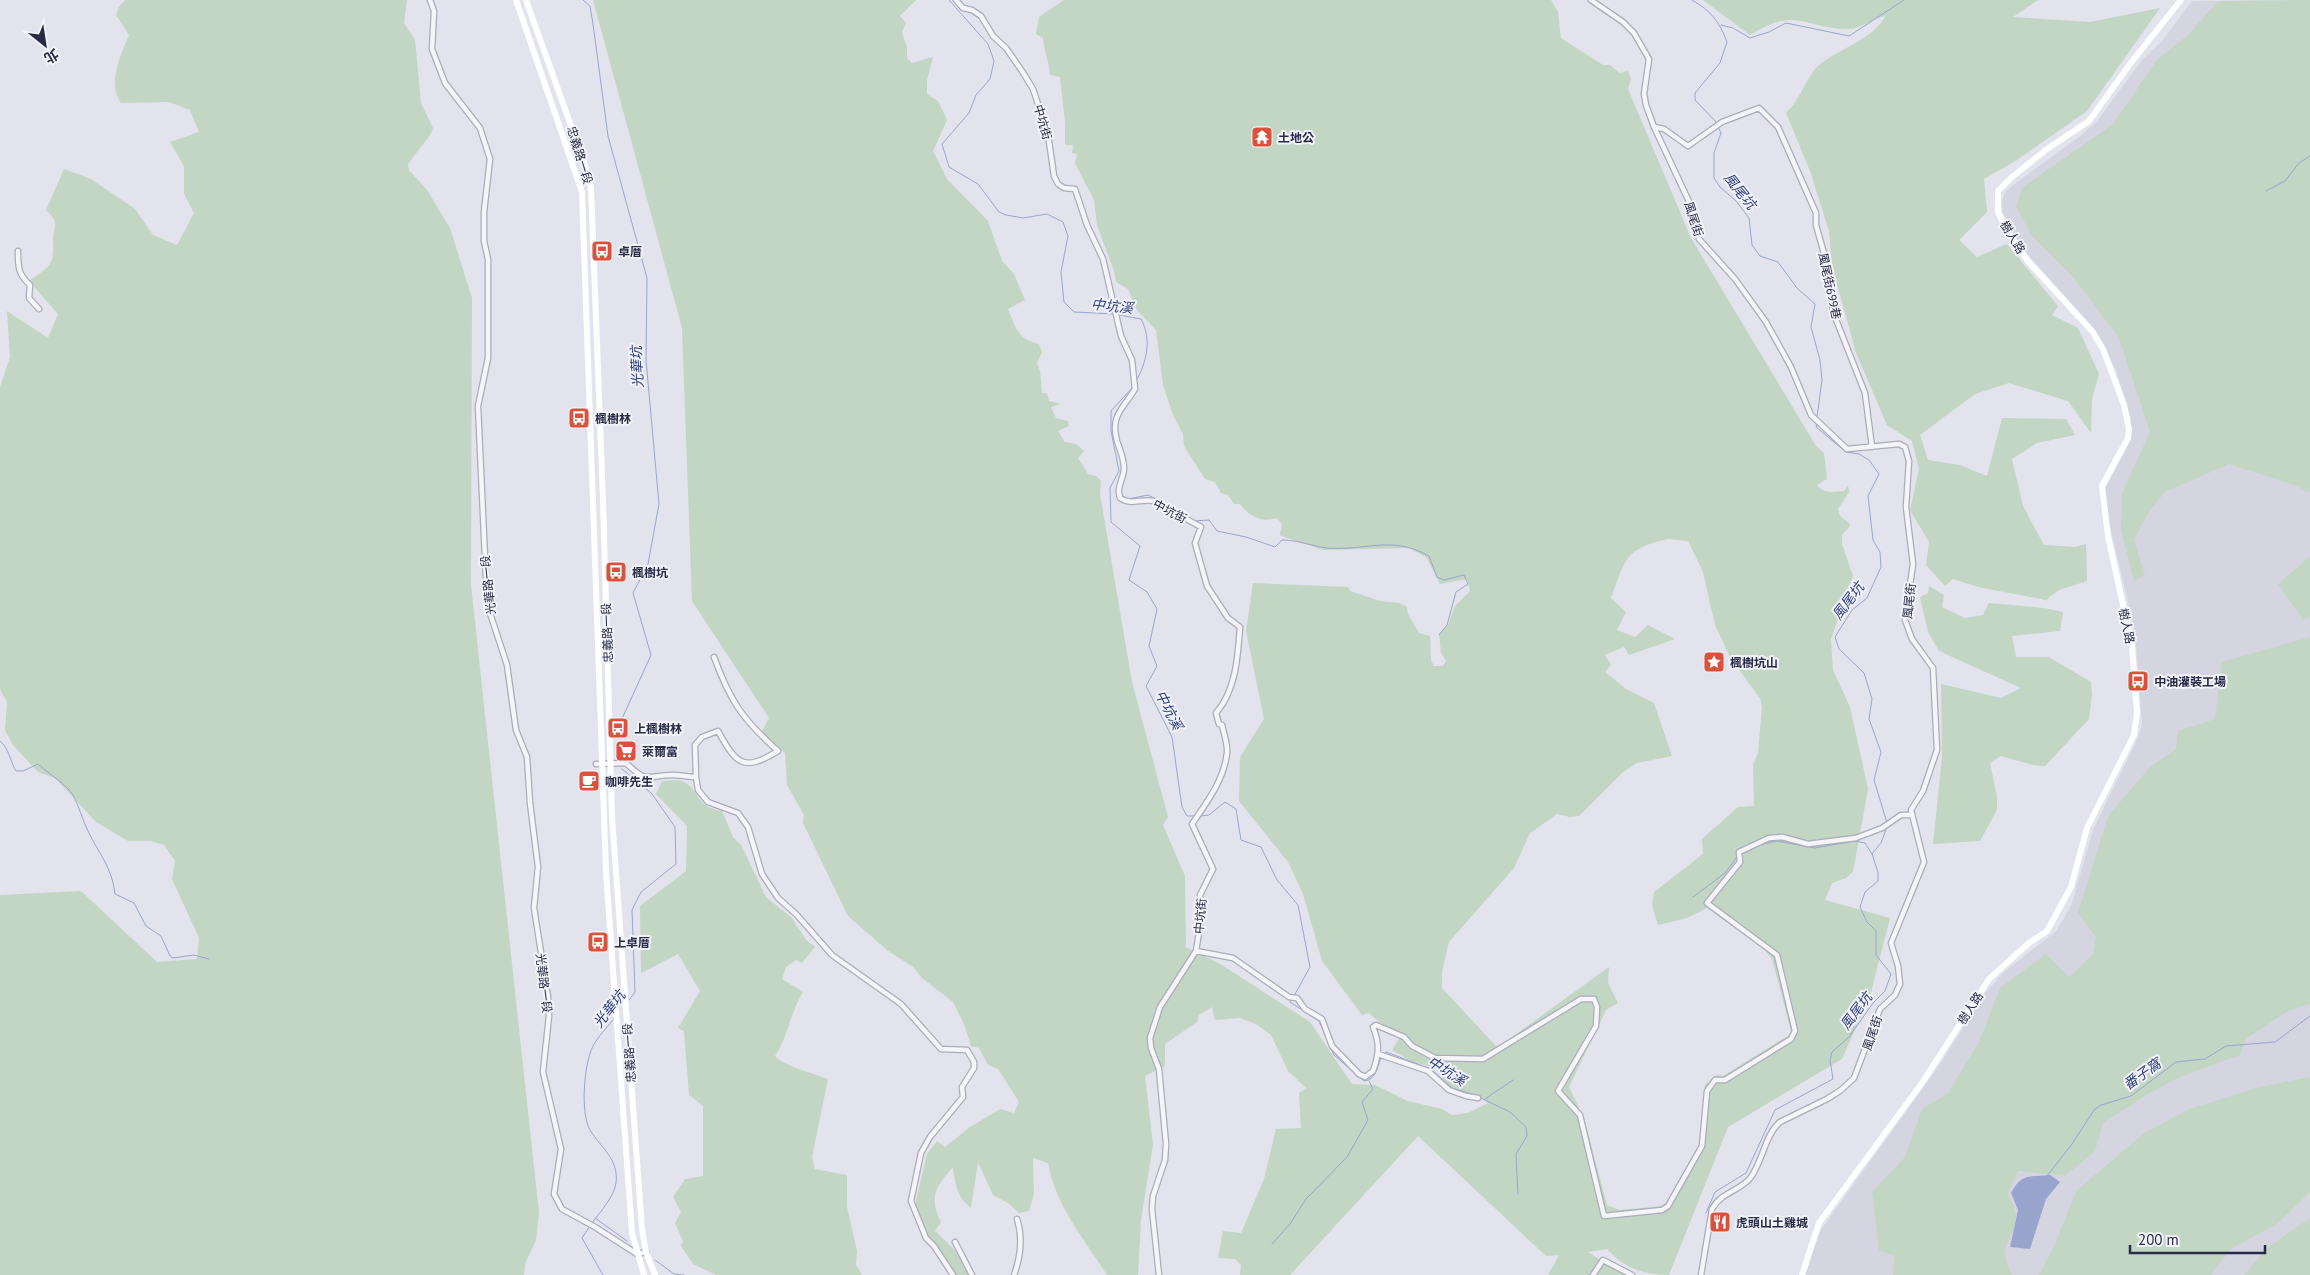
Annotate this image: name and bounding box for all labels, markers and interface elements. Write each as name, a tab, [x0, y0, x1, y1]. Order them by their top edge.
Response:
north arrow	[20, 20, 70, 70]
text: 北	[41, 45, 62, 68]
street label: 中坑街	[1031, 103, 1055, 141]
street label: 忠義路一段	[564, 124, 596, 186]
temple icon: 土地公	[1250, 125, 1274, 149]
place label: 土地公	[1278, 130, 1314, 145]
water label: 風尾坑	[1720, 169, 1761, 215]
street label: 風尾街	[1681, 200, 1707, 238]
street label: 樹人路	[1997, 218, 2029, 256]
bus stop icon: 卓厝	[590, 239, 614, 263]
place label: 卓厝	[618, 244, 642, 259]
street label: 風尾街699巷	[1816, 251, 1844, 321]
water label: 中坑溪	[1090, 295, 1136, 317]
water label: 光華坑	[627, 344, 647, 388]
bus stop icon: 楓樹林	[567, 406, 591, 430]
place label: 楓樹林	[595, 411, 631, 426]
street label: 中坑街	[1151, 496, 1189, 526]
street label: 光華路一段	[477, 554, 499, 616]
bus stop icon: 楓樹坑	[604, 560, 628, 584]
place label: 楓樹坑	[632, 565, 668, 580]
water label: 風尾坑	[1828, 577, 1869, 623]
street label: 風尾街	[1900, 582, 1918, 620]
street label: 忠義路一段	[598, 603, 616, 663]
street label: 樹人路	[2116, 607, 2138, 645]
place icon: 楓樹坑山	[1702, 650, 1726, 674]
place label: 楓樹坑山	[1730, 655, 1778, 670]
bus stop icon: 中油灌裝工場	[2126, 669, 2150, 693]
place label: 中油灌裝工場	[2154, 674, 2226, 689]
water label: 中坑溪	[1151, 687, 1187, 735]
bus stop icon: 上楓樹林	[606, 716, 630, 740]
place label: 上楓樹林	[634, 721, 682, 736]
supermarket icon: 萊爾富	[614, 739, 638, 763]
place label: 萊爾富	[642, 744, 678, 759]
cafe icon: 咖啡先生	[577, 769, 601, 793]
place label: 咖啡先生	[605, 774, 653, 789]
street label: 中坑街	[1191, 897, 1209, 935]
bus stop icon: 上卓厝	[586, 930, 610, 954]
place label: 上卓厝	[614, 935, 650, 950]
street label: 光華路一段	[533, 952, 555, 1014]
water label: 光華坑	[589, 985, 630, 1031]
water label: 風尾坑	[1836, 987, 1877, 1033]
street label: 樹人路	[1954, 989, 1986, 1027]
street label: 風尾街	[1859, 1014, 1885, 1052]
street label: 忠義路一段	[619, 1023, 639, 1083]
water label: 中坑溪	[1424, 1052, 1471, 1091]
water label: 番子窩	[2120, 1053, 2166, 1093]
restaurant icon: 虎頭山土雞城	[1708, 1210, 1732, 1234]
place label: 虎頭山土雞城	[1736, 1215, 1808, 1230]
scale bar	[2130, 1222, 2265, 1254]
text: 200 m	[2138, 1230, 2179, 1249]

